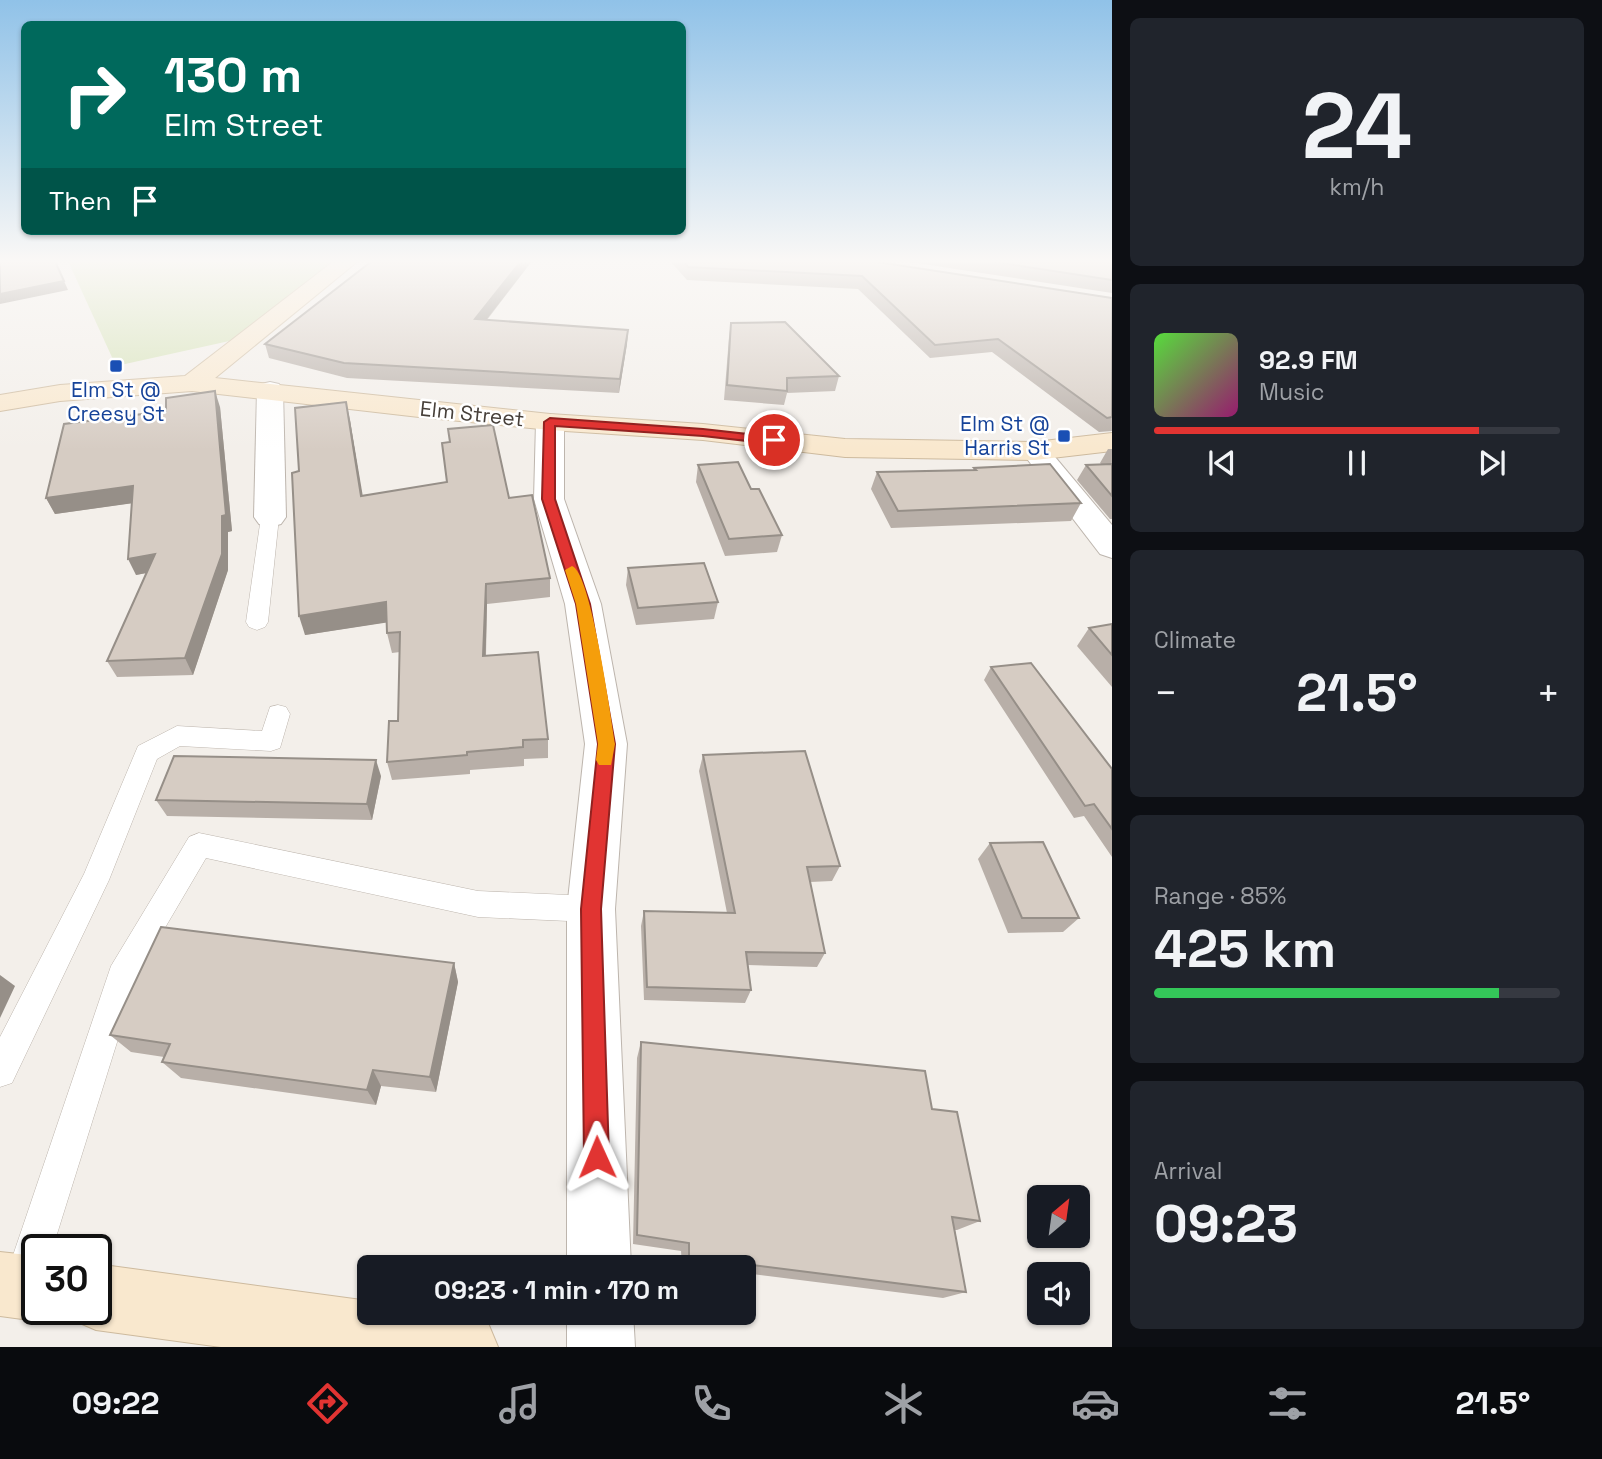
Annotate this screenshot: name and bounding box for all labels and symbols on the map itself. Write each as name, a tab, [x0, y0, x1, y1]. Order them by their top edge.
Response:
marker: Elm St @ Creesy St	[108, 358, 124, 374]
place label: Elm St @ Creesy St	[67, 376, 165, 427]
street label: Elm Street	[419, 395, 525, 432]
pin	[744, 410, 804, 470]
place label: Elm St @ Harris St	[960, 410, 1050, 461]
marker: Elm St @ Harris St	[1056, 428, 1072, 444]
position arrow	[560, 1120, 634, 1194]
north arrow	[1027, 1185, 1090, 1248]
speed limit sign: 30	[21, 1234, 112, 1325]

